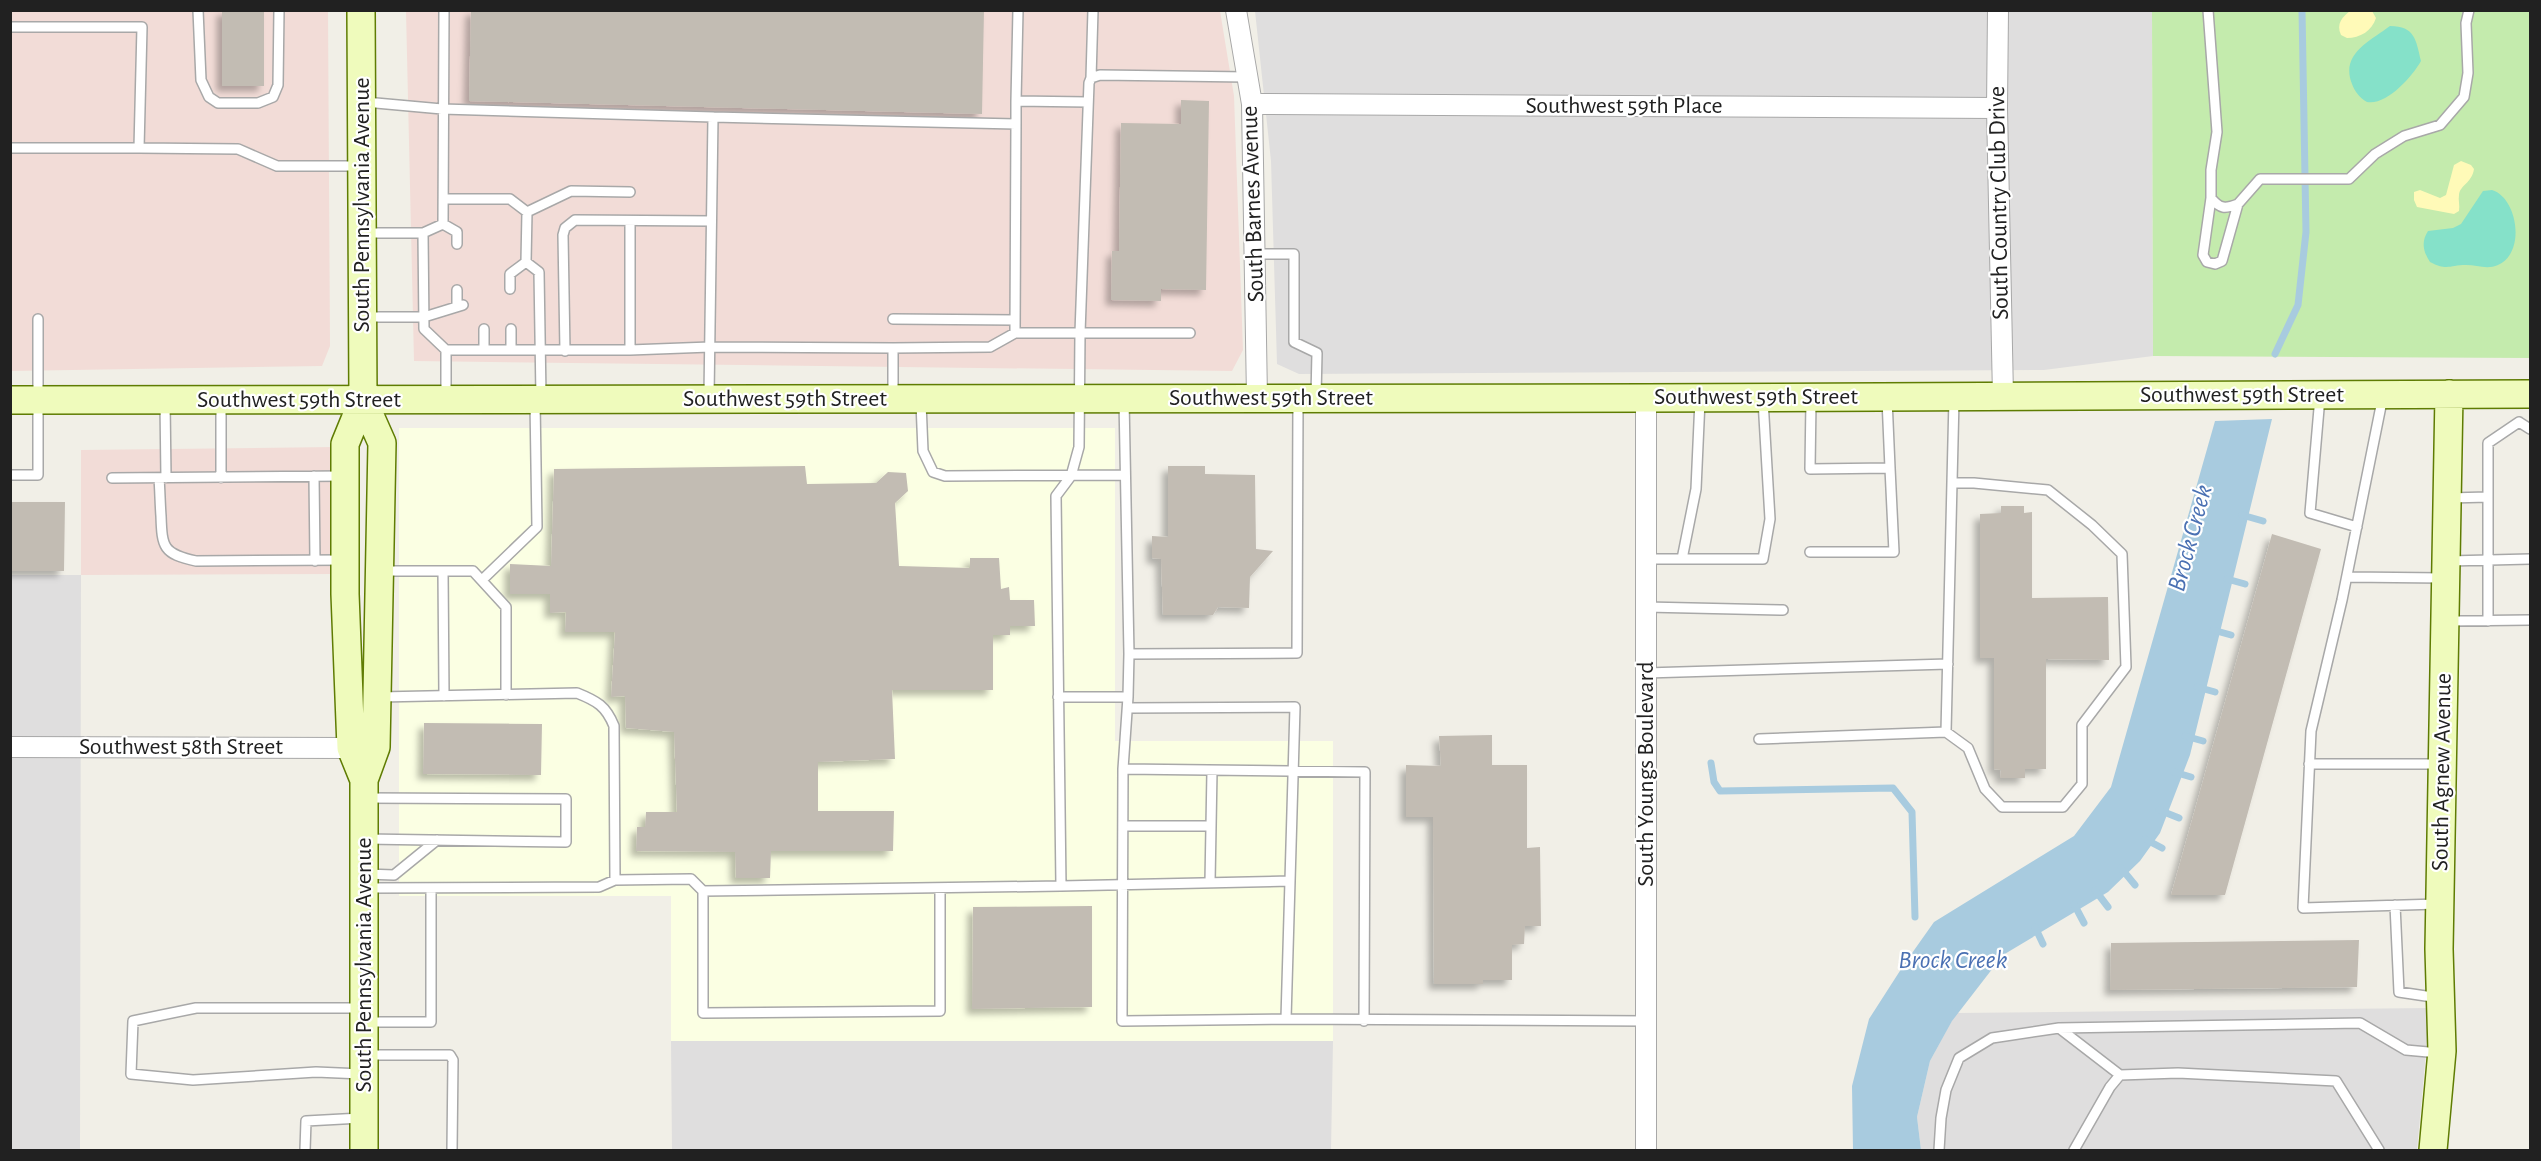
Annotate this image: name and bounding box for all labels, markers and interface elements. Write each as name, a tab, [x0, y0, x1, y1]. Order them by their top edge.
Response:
street label: South Pennsylvania Avenue	[350, 78, 374, 332]
street label: South Country Club Drive	[1985, 86, 2013, 320]
street label: Southwest 59th Place	[1525, 94, 1723, 118]
street label: South Barnes Avenue	[1238, 105, 1268, 303]
street label: Southwest 59th Street	[2140, 383, 2344, 407]
street label: Southwest 59th Street	[1654, 385, 1858, 409]
street label: Southwest 59th Street	[1169, 386, 1373, 410]
street label: Southwest 59th Street	[683, 387, 887, 411]
street label: Southwest 59th Street	[197, 388, 401, 412]
water label: Brock Creek	[2163, 482, 2217, 594]
street label: South Youngs Boulevard	[1634, 661, 1658, 887]
street label: South Agnew Avenue	[2428, 673, 2456, 871]
street label: Southwest 58th Street	[79, 735, 283, 759]
street label: South Pennsylvania Avenue	[352, 838, 376, 1092]
water label: Brock Creek	[1898, 947, 2008, 973]

